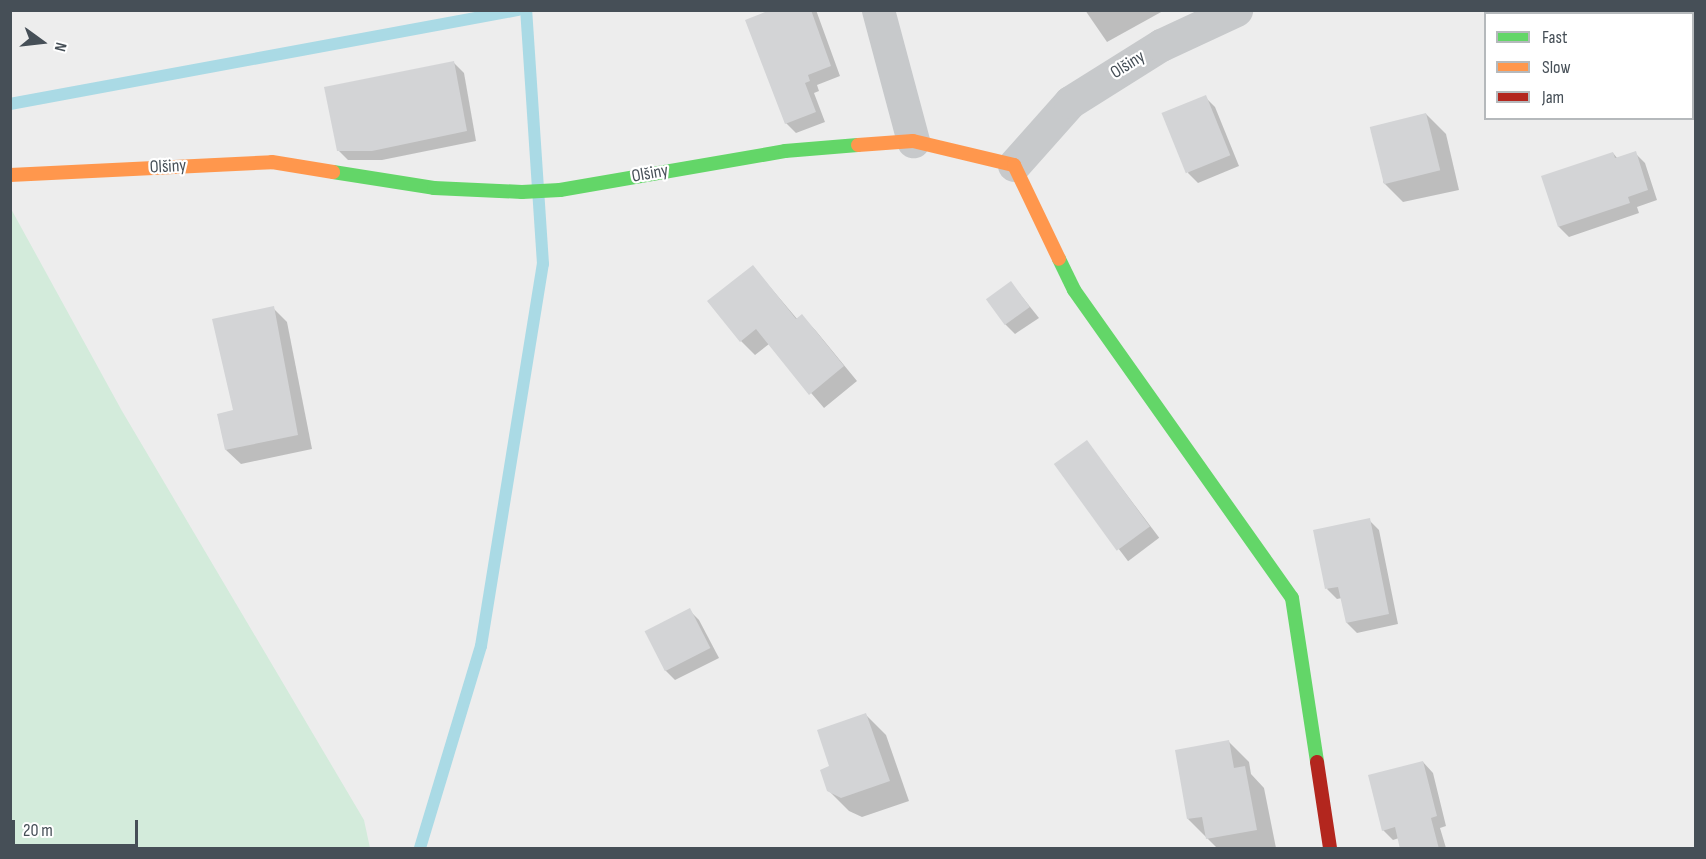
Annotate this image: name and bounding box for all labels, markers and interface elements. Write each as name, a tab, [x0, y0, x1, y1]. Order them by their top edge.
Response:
north arrow	[12, 12, 72, 72]
legend	[1484, 12, 1694, 120]
text: Fast	[1542, 27, 1567, 48]
text: N	[50, 40, 70, 53]
street label: Olšiny	[1107, 46, 1149, 84]
text: Slow	[1542, 57, 1571, 78]
text: Jam	[1542, 87, 1564, 108]
street label: Olšiny	[149, 155, 187, 179]
street label: Olšiny	[630, 160, 670, 188]
scale bar	[15, 808, 141, 846]
text: 20 m	[23, 820, 53, 841]

